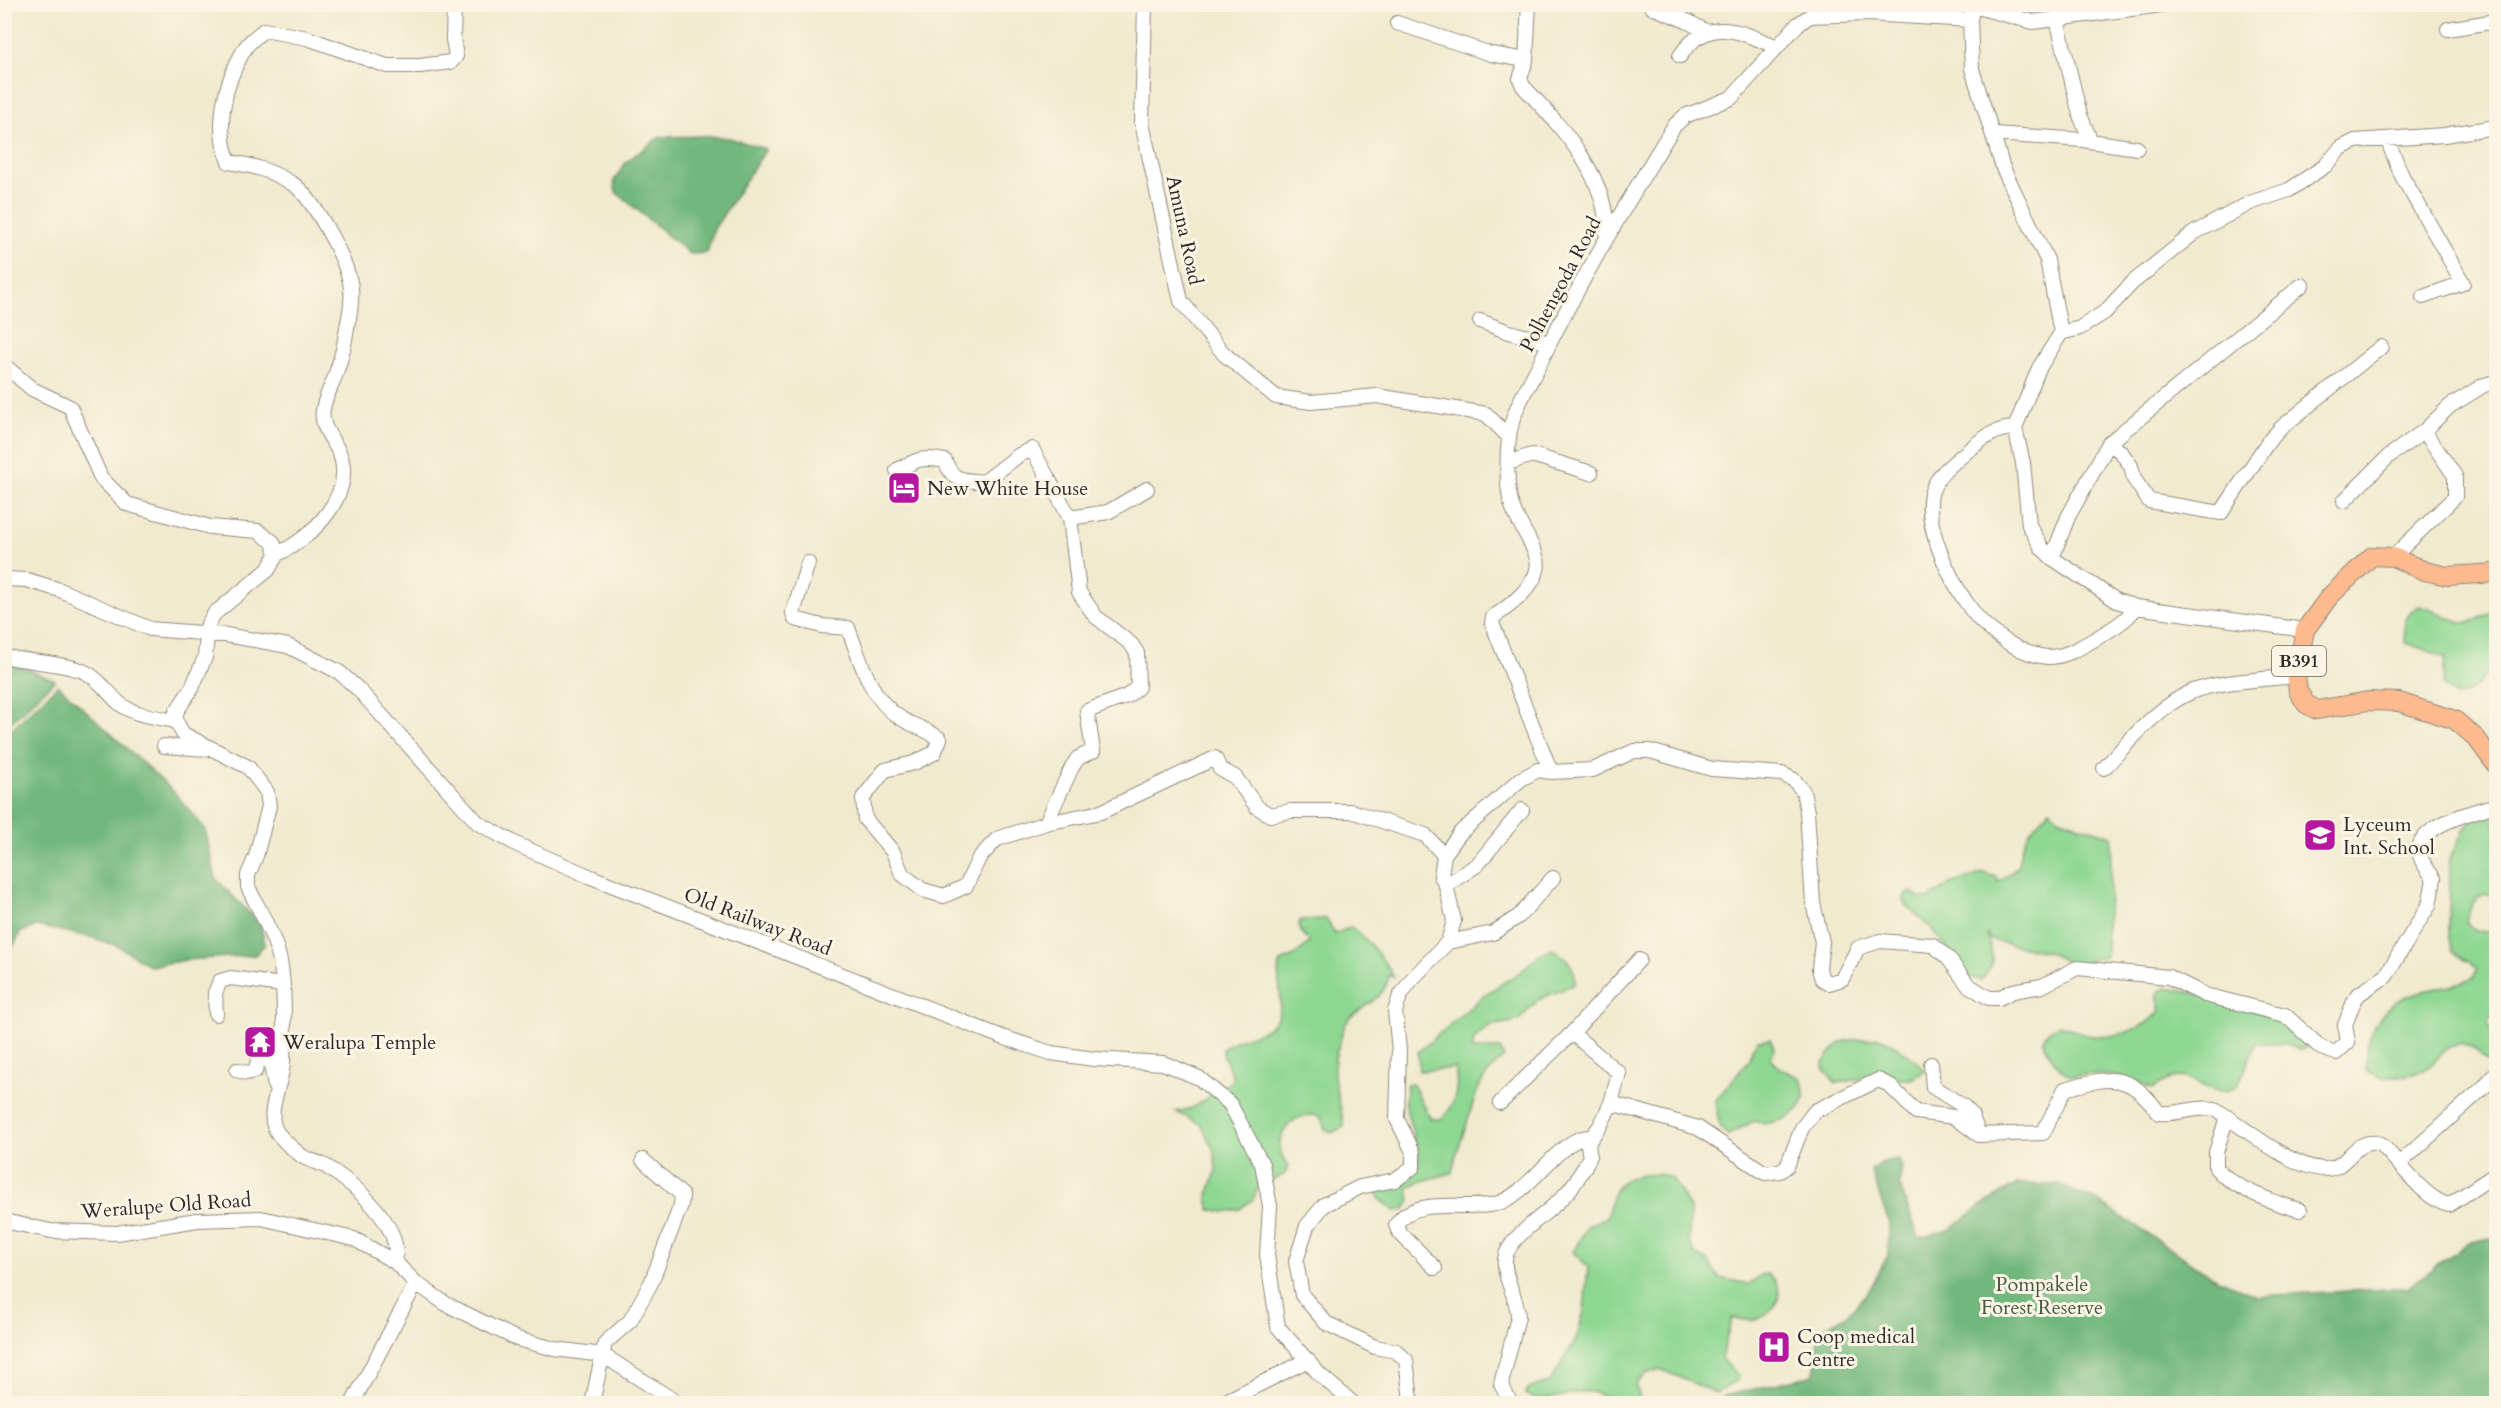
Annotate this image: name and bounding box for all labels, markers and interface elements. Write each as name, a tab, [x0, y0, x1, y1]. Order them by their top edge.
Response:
street label: Amuna Road	[1160, 173, 1209, 288]
street label: Polhengoda Road	[1513, 211, 1608, 357]
hotel icon: New White House	[886, 470, 922, 506]
place label: New White House	[927, 475, 1088, 502]
road number: B391	[2272, 646, 2326, 676]
place label: Lyceum Int. School	[2343, 811, 2435, 861]
school or university icon: Lyceum Int. School	[2302, 817, 2338, 853]
street label: Old Railway Road	[680, 881, 836, 962]
temple icon: Weralupa Temple	[242, 1024, 278, 1060]
place label: Weralupa Temple	[282, 1029, 436, 1056]
street label: Weralupe Old Road	[79, 1186, 252, 1225]
park label: Pompakele Forest Reserve	[1981, 1271, 2103, 1321]
place label: Coop medical Centre	[1797, 1323, 1915, 1373]
hospital icon: Coop medical Centre	[1756, 1329, 1792, 1365]

